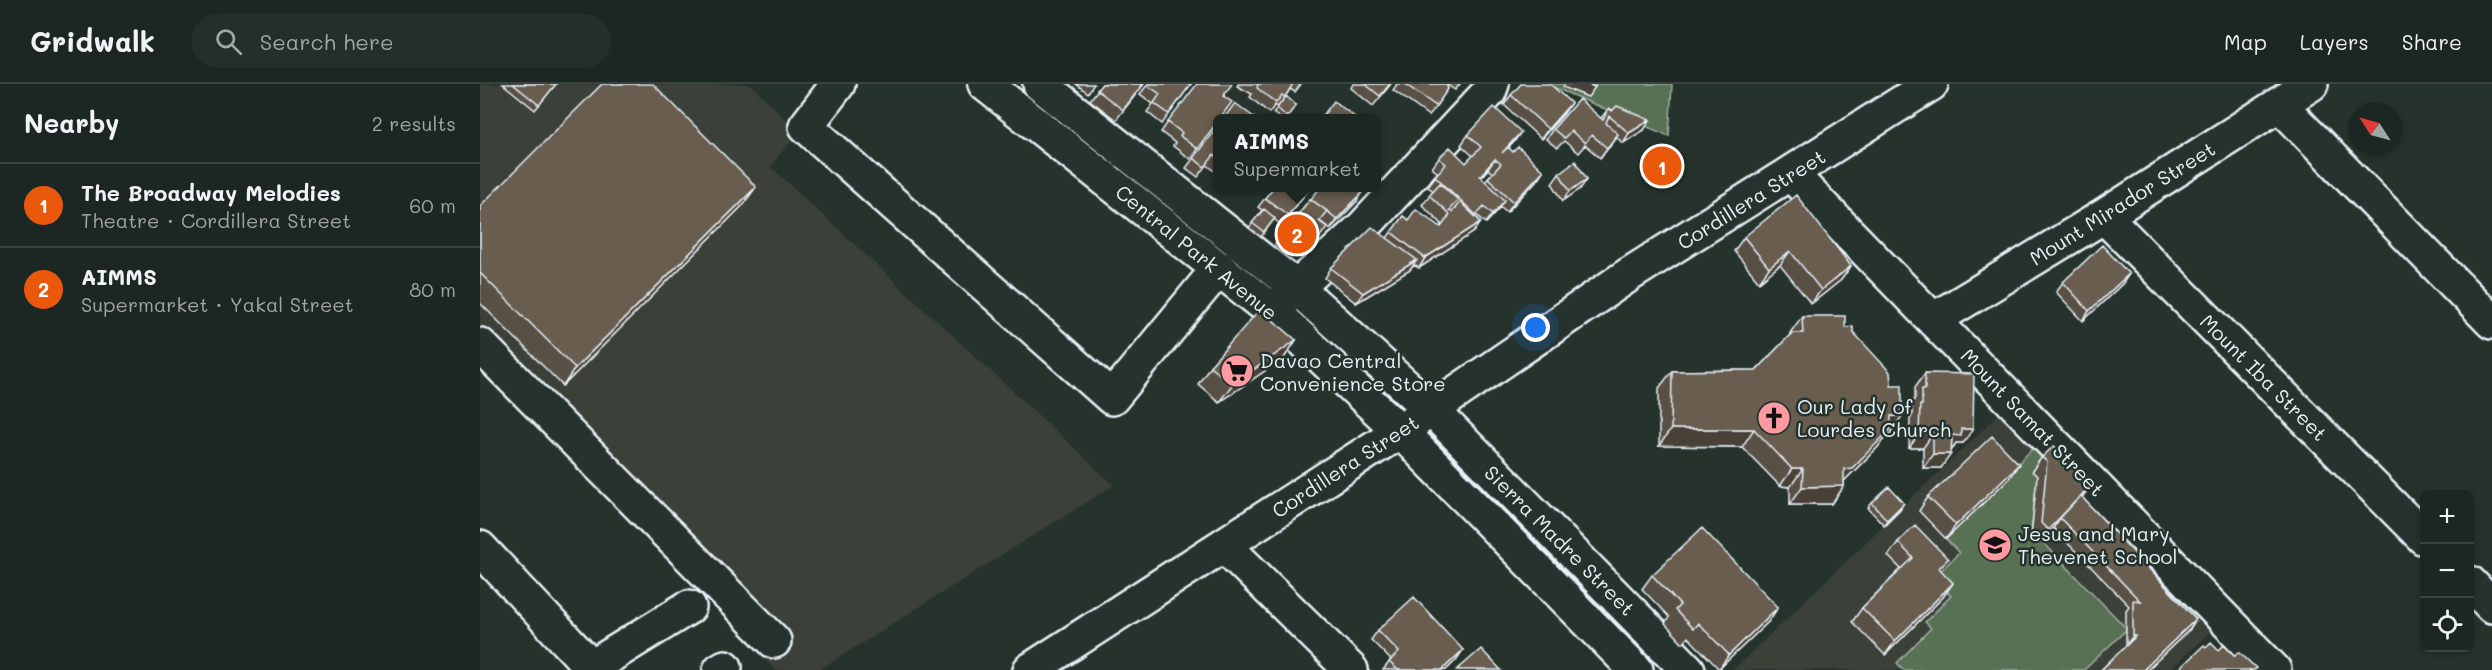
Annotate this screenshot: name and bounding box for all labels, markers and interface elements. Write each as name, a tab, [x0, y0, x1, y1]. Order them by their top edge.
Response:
search box	[191, 14, 611, 68]
text: Gridwalk	[30, 23, 155, 59]
icon: search	[212, 25, 245, 58]
text: Search here	[260, 27, 394, 56]
text: Map	[2224, 28, 2267, 55]
text: Layers	[2300, 28, 2369, 55]
text: Share	[2402, 28, 2462, 55]
north arrow	[2348, 102, 2402, 156]
text: Nearby	[24, 106, 119, 140]
text: 2 results	[372, 110, 456, 136]
popup	[1213, 114, 1381, 192]
text: AIMMS	[1233, 126, 1309, 155]
street label: Mount Mirador Street	[2024, 135, 2220, 271]
street label: Cordillera Street	[1672, 143, 1830, 255]
pin: 1	[1642, 144, 1682, 188]
text: Supermarket	[1233, 155, 1361, 181]
text: The Broadway Melodies	[81, 178, 341, 207]
street label: Central Park Avenue	[1111, 179, 1283, 325]
text: 1	[39, 192, 48, 218]
text: 60 m	[409, 192, 456, 218]
text: Theatre · Cordillera Street	[81, 207, 351, 233]
pin: 2	[1278, 212, 1316, 256]
text: AIMMS	[81, 262, 157, 291]
text: 2	[38, 276, 49, 302]
text: 80 m	[409, 276, 456, 302]
text: Supermarket · Yakal Street	[81, 291, 353, 317]
street label: Mount Iba Street	[2195, 308, 2333, 446]
your location	[1521, 313, 1550, 342]
street label: Mount Samat Street	[1956, 342, 2110, 502]
place label: Davao Central Convenience Store	[1260, 347, 1446, 396]
supermarket icon: Davao Central Convenience Store	[1219, 353, 1255, 389]
place label: Our Lady of Lourdes Church	[1797, 393, 1951, 442]
church icon: Our Lady of Lourdes Church	[1756, 400, 1792, 436]
street label: Cordillera Street	[1267, 409, 1423, 523]
street label: Sierra Madre Street	[1479, 459, 1641, 621]
map controls	[2420, 490, 2474, 652]
button: +	[2420, 490, 2474, 544]
place label: Jesus and Mary Thevenet School	[2018, 520, 2177, 569]
school or university icon: Jesus and Mary Thevenet School	[1977, 527, 2013, 563]
button: −	[2420, 544, 2474, 598]
button: locate	[2420, 598, 2474, 652]

